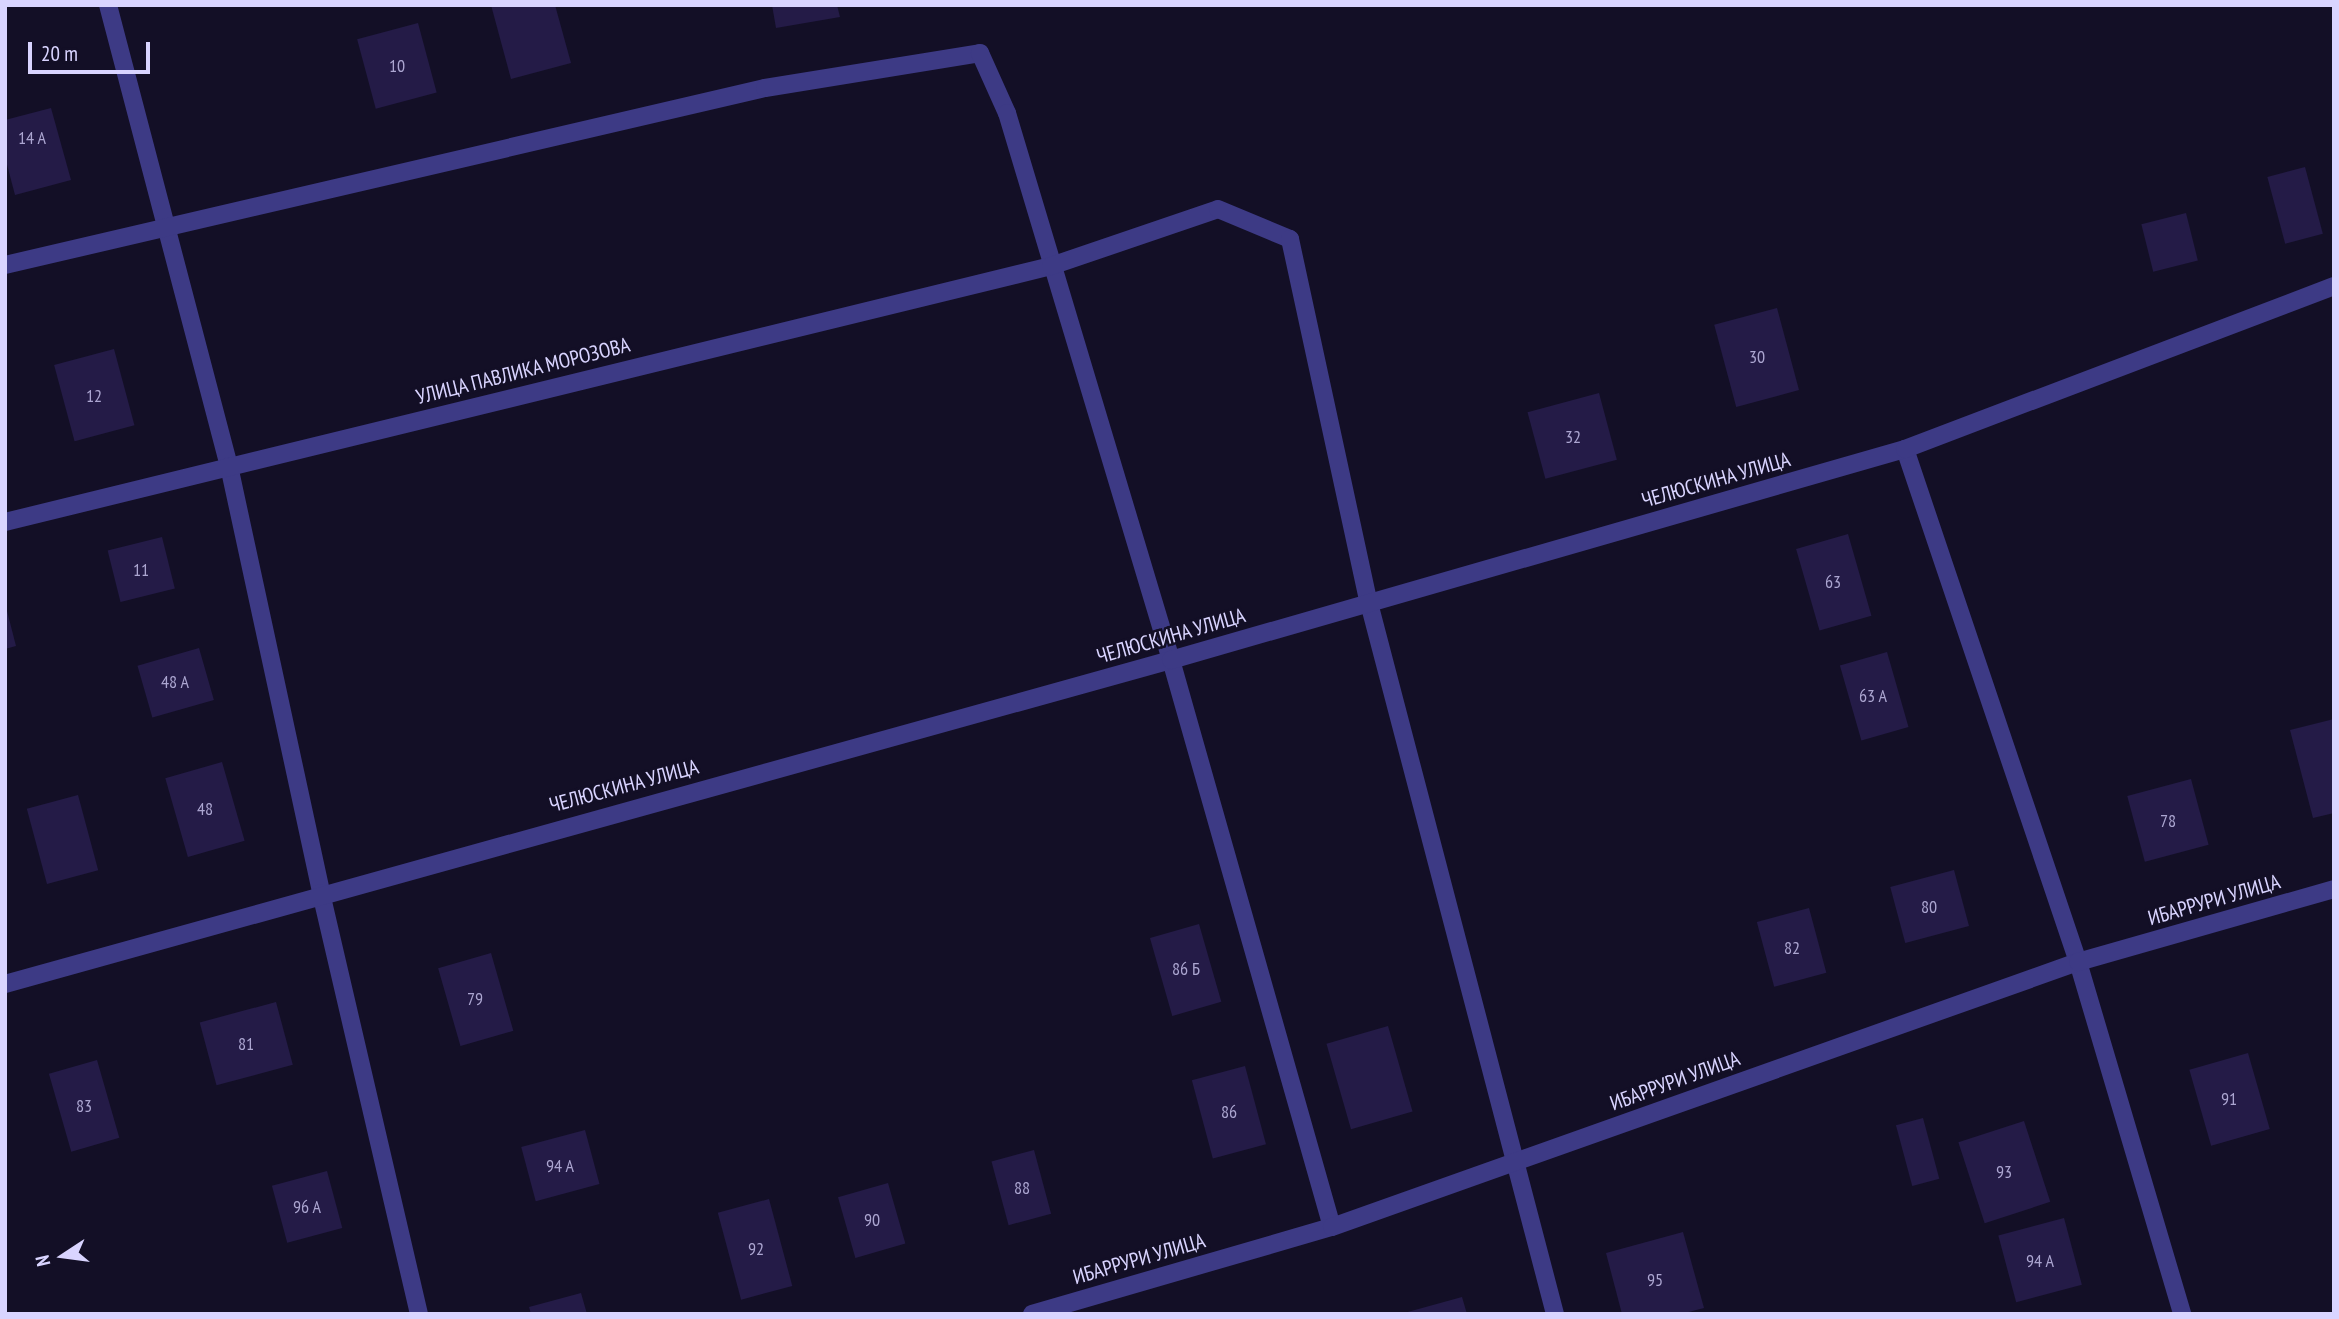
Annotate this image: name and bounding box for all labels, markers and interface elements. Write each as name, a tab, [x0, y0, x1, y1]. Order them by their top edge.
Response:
scale bar	[32, 28, 154, 72]
text: 20 m	[41, 40, 78, 67]
house number: 10	[389, 55, 405, 77]
house number: 14 А	[18, 127, 46, 149]
street label: УЛИЦА ПАВЛИКА МОРОЗОВА	[413, 332, 633, 410]
house number: 30	[1749, 346, 1765, 368]
house number: 12	[86, 385, 102, 407]
house number: 32	[1565, 426, 1581, 448]
street label: ЧЕЛЮСКИНА УЛИЦА	[1638, 447, 1794, 513]
house number: 11	[133, 559, 149, 581]
house number: 63	[1825, 571, 1841, 593]
street label: ЧЕЛЮСКИНА УЛИЦА	[1093, 603, 1249, 669]
house number: 48 А	[161, 671, 189, 693]
house number: 63 А	[1859, 685, 1887, 707]
street label: ЧЕЛЮСКИНА УЛИЦА	[546, 754, 702, 818]
house number: 48	[197, 798, 213, 820]
house number: 78	[2160, 810, 2176, 832]
street label: ИБАРРУРИ УЛИЦА	[2145, 869, 2283, 931]
house number: 80	[1921, 896, 1937, 918]
house number: 82	[1784, 937, 1800, 959]
house number: 86 Б	[1172, 958, 1200, 980]
house number: 79	[467, 988, 483, 1010]
house number: 81	[238, 1033, 254, 1055]
street label: ИБАРРУРИ УЛИЦА	[1606, 1046, 1744, 1116]
house number: 91	[2221, 1088, 2237, 1110]
house number: 83	[76, 1095, 92, 1117]
house number: 86	[1221, 1101, 1237, 1123]
house number: 94 А	[546, 1155, 574, 1177]
house number: 93	[1996, 1161, 2012, 1183]
house number: 88	[1014, 1177, 1030, 1199]
house number: 96 А	[293, 1196, 321, 1218]
house number: 90	[864, 1209, 880, 1231]
north arrow	[28, 1221, 98, 1291]
street label: ИБАРРУРИ УЛИЦА	[1070, 1228, 1208, 1290]
house number: 92	[748, 1238, 764, 1260]
house number: 94 А	[2026, 1250, 2054, 1272]
text: N	[30, 1253, 55, 1268]
house number: 95	[1647, 1269, 1663, 1291]

